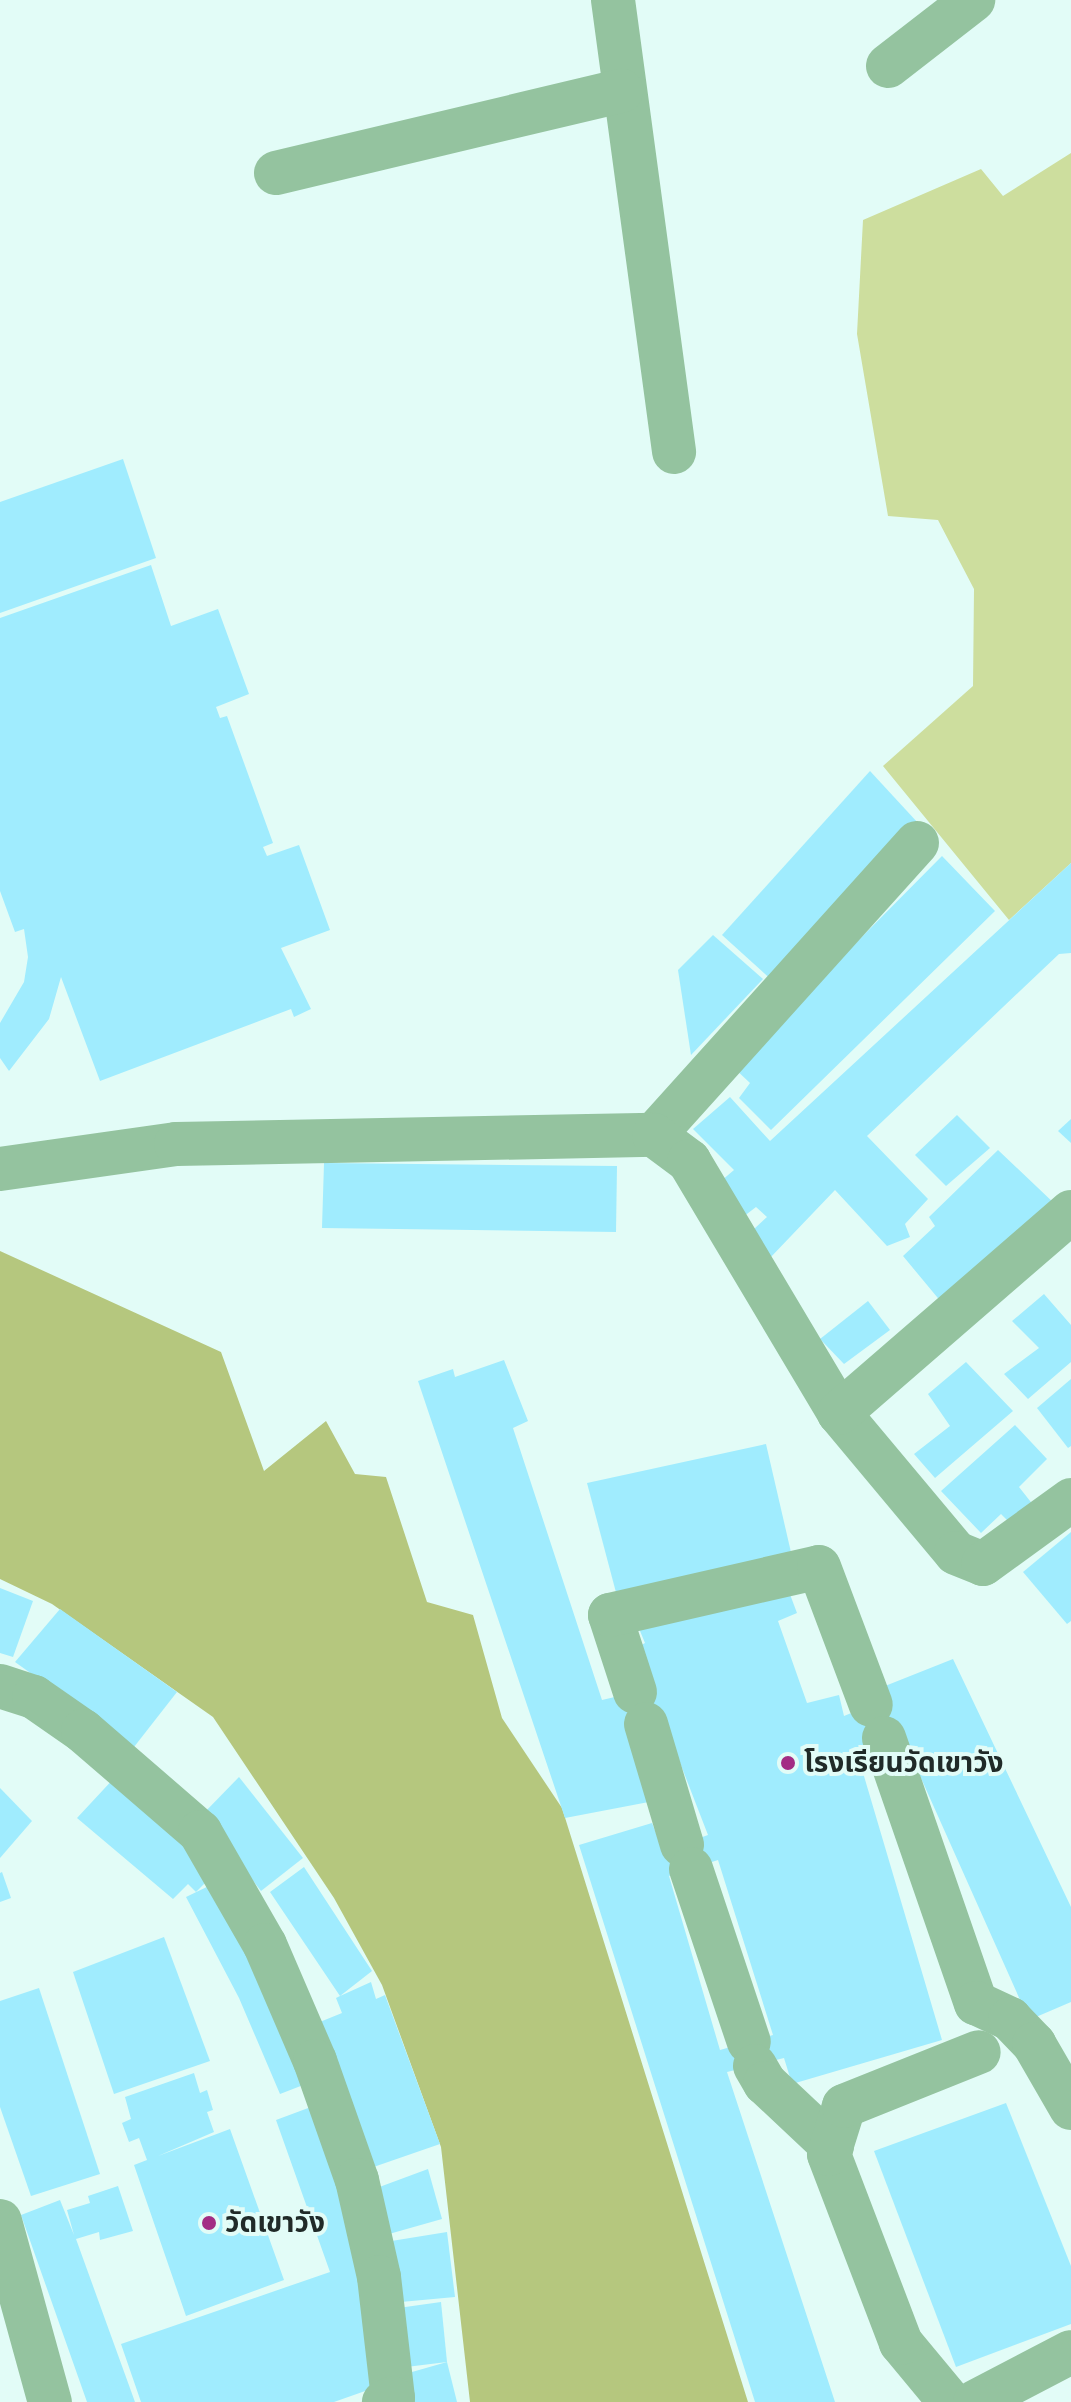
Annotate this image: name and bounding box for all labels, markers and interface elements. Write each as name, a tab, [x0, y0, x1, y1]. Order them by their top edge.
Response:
place label: โรงเรียนวัดเขาวัง	[804, 1746, 1004, 1780]
marker: โรงเรียนวัดเขาวัง	[779, 1754, 797, 1772]
place label: วัดเขาวัง	[225, 2206, 325, 2240]
marker: วัดเขาวัง	[200, 2214, 218, 2232]

